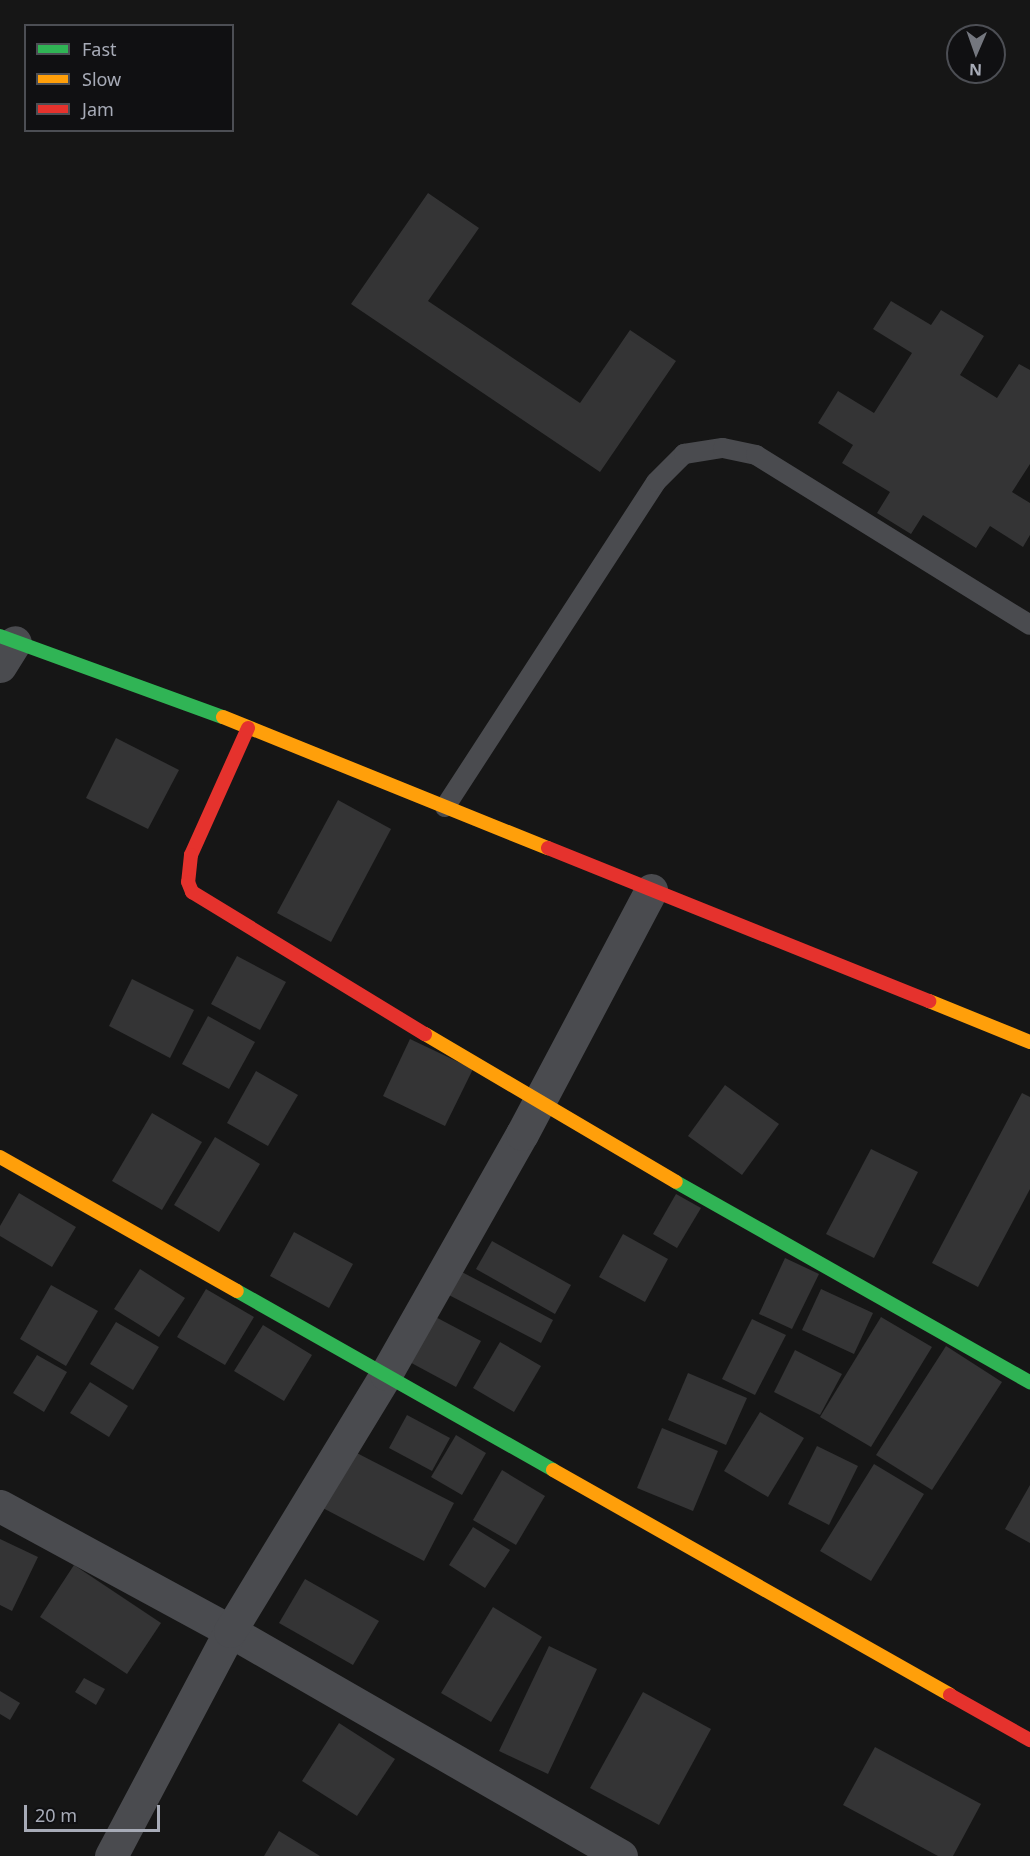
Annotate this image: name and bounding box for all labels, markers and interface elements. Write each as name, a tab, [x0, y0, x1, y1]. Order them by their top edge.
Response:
legend	[24, 24, 234, 132]
north arrow	[946, 24, 1006, 84]
text: Fast	[82, 37, 117, 61]
text: N	[969, 59, 982, 81]
text: Slow	[82, 67, 121, 91]
text: Jam	[82, 97, 114, 121]
scale bar	[27, 1793, 164, 1831]
text: 20 m	[35, 1803, 77, 1827]

